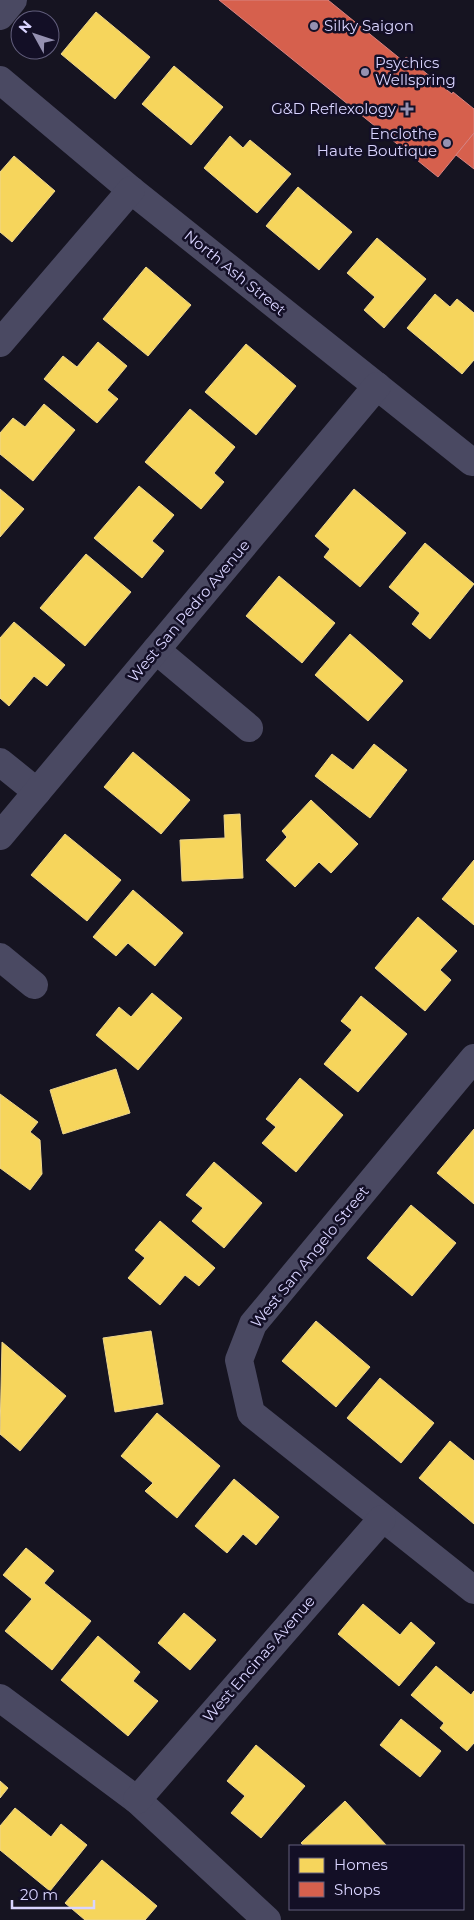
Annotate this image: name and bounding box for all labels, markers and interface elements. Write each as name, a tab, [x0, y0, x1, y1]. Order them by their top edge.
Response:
north arrow	[10, 10, 60, 60]
place label: Silky Saigon	[324, 16, 414, 35]
text: N	[15, 17, 36, 37]
marker: Silky Saigon	[308, 20, 320, 32]
place label: Psychics Wellspring	[375, 53, 456, 89]
marker: Psychics Wellspring	[359, 66, 371, 78]
place label: G&D Reflexology	[271, 99, 397, 118]
marker: G&D Reflexology	[400, 102, 414, 116]
place label: Enclothe Haute Boutique	[317, 124, 437, 160]
marker: Enclothe Haute Boutique	[441, 137, 453, 149]
street label: North Ash Street	[181, 226, 290, 319]
street label: West San Pedro Avenue	[123, 536, 254, 686]
street label: West San Angelo Street	[246, 1182, 373, 1332]
street label: West Encinas Avenue	[198, 1591, 319, 1726]
legend	[289, 1845, 464, 1910]
text: Homes	[334, 1855, 388, 1874]
scale bar	[12, 1878, 95, 1910]
text: Shops	[334, 1880, 380, 1899]
text: 20 m	[20, 1885, 58, 1904]

